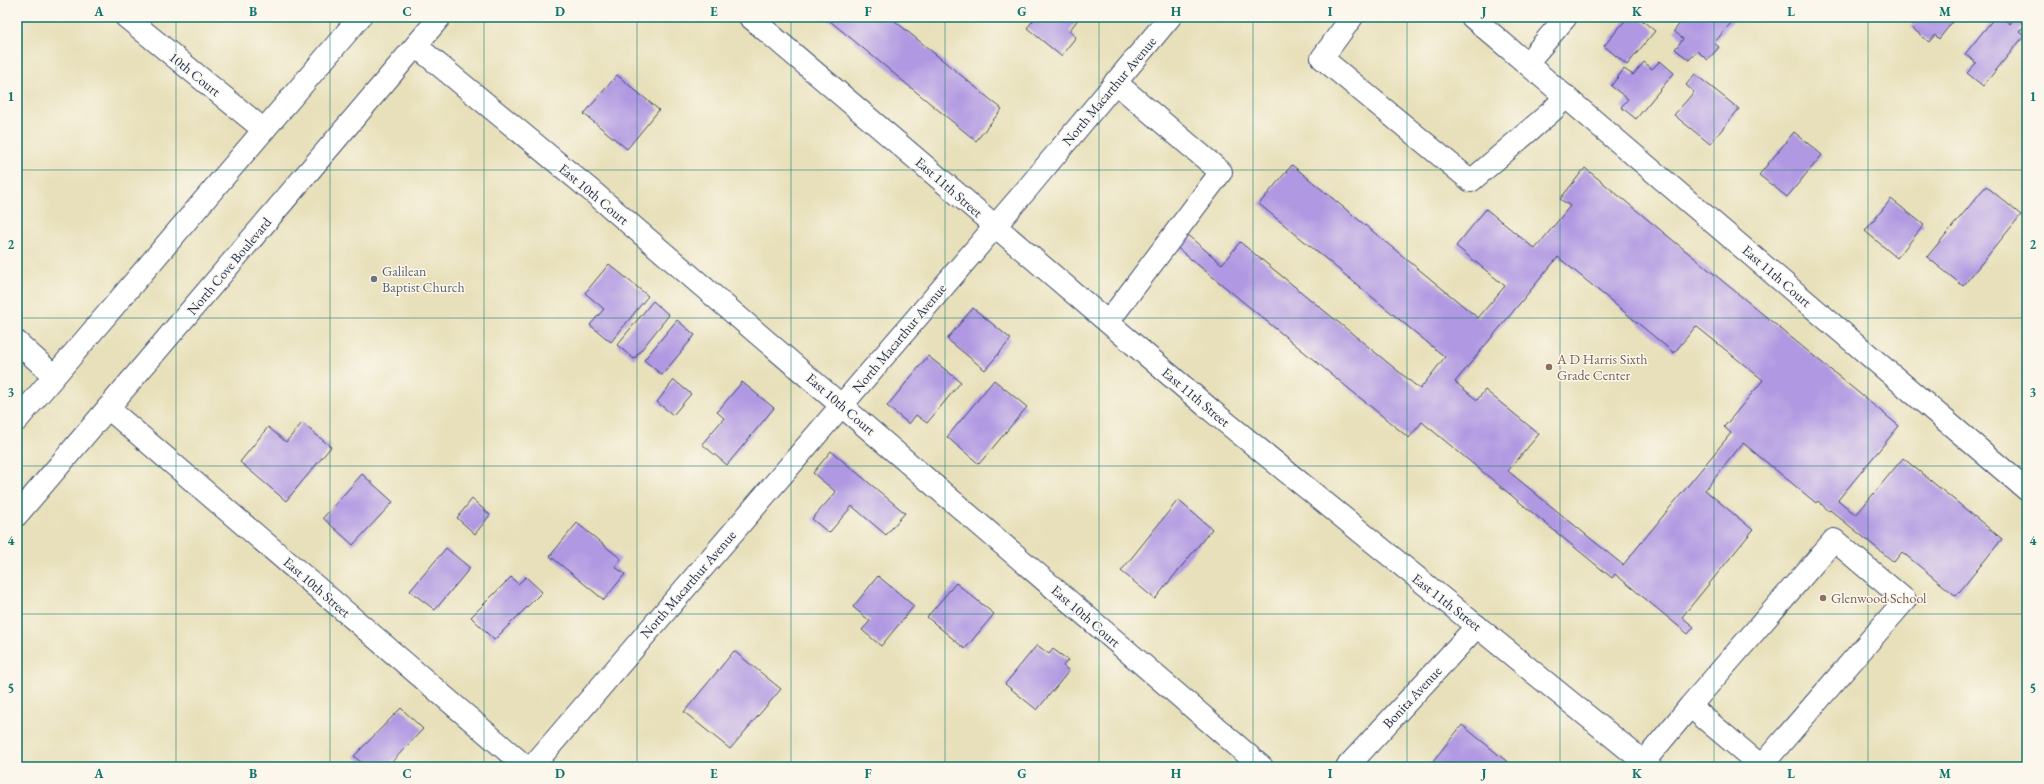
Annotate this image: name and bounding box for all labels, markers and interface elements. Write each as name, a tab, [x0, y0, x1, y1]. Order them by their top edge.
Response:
text: A	[93, 3, 104, 20]
text: B	[249, 3, 257, 20]
text: C	[402, 3, 412, 20]
text: D	[555, 3, 565, 20]
text: E	[710, 3, 718, 20]
text: F	[864, 3, 872, 20]
text: G	[1017, 3, 1027, 20]
text: H	[1171, 3, 1182, 20]
text: I	[1328, 3, 1333, 20]
text: J	[1480, 3, 1487, 20]
text: K	[1632, 3, 1643, 20]
text: L	[1787, 3, 1795, 20]
text: M	[1939, 3, 1951, 20]
street label: North Macarthur Avenue	[1058, 32, 1160, 149]
street label: 10th Court	[166, 48, 225, 101]
text: 1	[8, 88, 15, 105]
text: 1	[2030, 88, 2037, 105]
street label: East 11th Street	[912, 153, 987, 222]
street label: East 10th Court	[555, 159, 633, 229]
street label: North Cove Boulevard	[183, 213, 276, 319]
text: 2	[8, 236, 15, 253]
text: 2	[2030, 236, 2037, 253]
street label: East 11th Court	[1739, 241, 1816, 311]
place label: Galilean Baptist Church	[382, 262, 465, 296]
marker: Galilean Baptist Church	[369, 274, 379, 284]
street label: North Macarthur Avenue	[848, 279, 950, 396]
place label: A D Harris Sixth Grade Center	[1556, 350, 1647, 384]
marker: A D Harris Sixth Grade Center	[1544, 362, 1554, 372]
street label: East 11th Street	[1158, 363, 1234, 431]
street label: East 10th Court	[803, 369, 880, 439]
text: 3	[8, 384, 15, 401]
text: 3	[2030, 384, 2037, 401]
street label: North Macarthur Avenue	[636, 526, 740, 642]
text: 4	[8, 532, 15, 549]
text: 4	[2030, 532, 2037, 549]
street label: East 10th Street	[280, 553, 355, 622]
street label: East 11th Street	[1409, 569, 1486, 635]
street label: East 10th Court	[1048, 581, 1125, 651]
place label: Glenwood School	[1831, 589, 1927, 607]
marker: Glenwood School	[1818, 593, 1828, 603]
street label: Bonita Avenue	[1379, 662, 1446, 732]
text: 5	[8, 680, 14, 697]
text: 5	[2030, 680, 2036, 697]
text: A	[93, 765, 104, 782]
text: B	[249, 765, 257, 782]
text: C	[402, 765, 412, 782]
text: D	[555, 765, 565, 782]
text: E	[710, 765, 718, 782]
text: F	[864, 765, 872, 782]
text: G	[1017, 765, 1027, 782]
text: H	[1171, 765, 1182, 782]
text: I	[1328, 765, 1333, 782]
text: J	[1480, 765, 1487, 782]
text: K	[1632, 765, 1643, 782]
text: L	[1787, 765, 1795, 782]
text: M	[1939, 765, 1951, 782]

